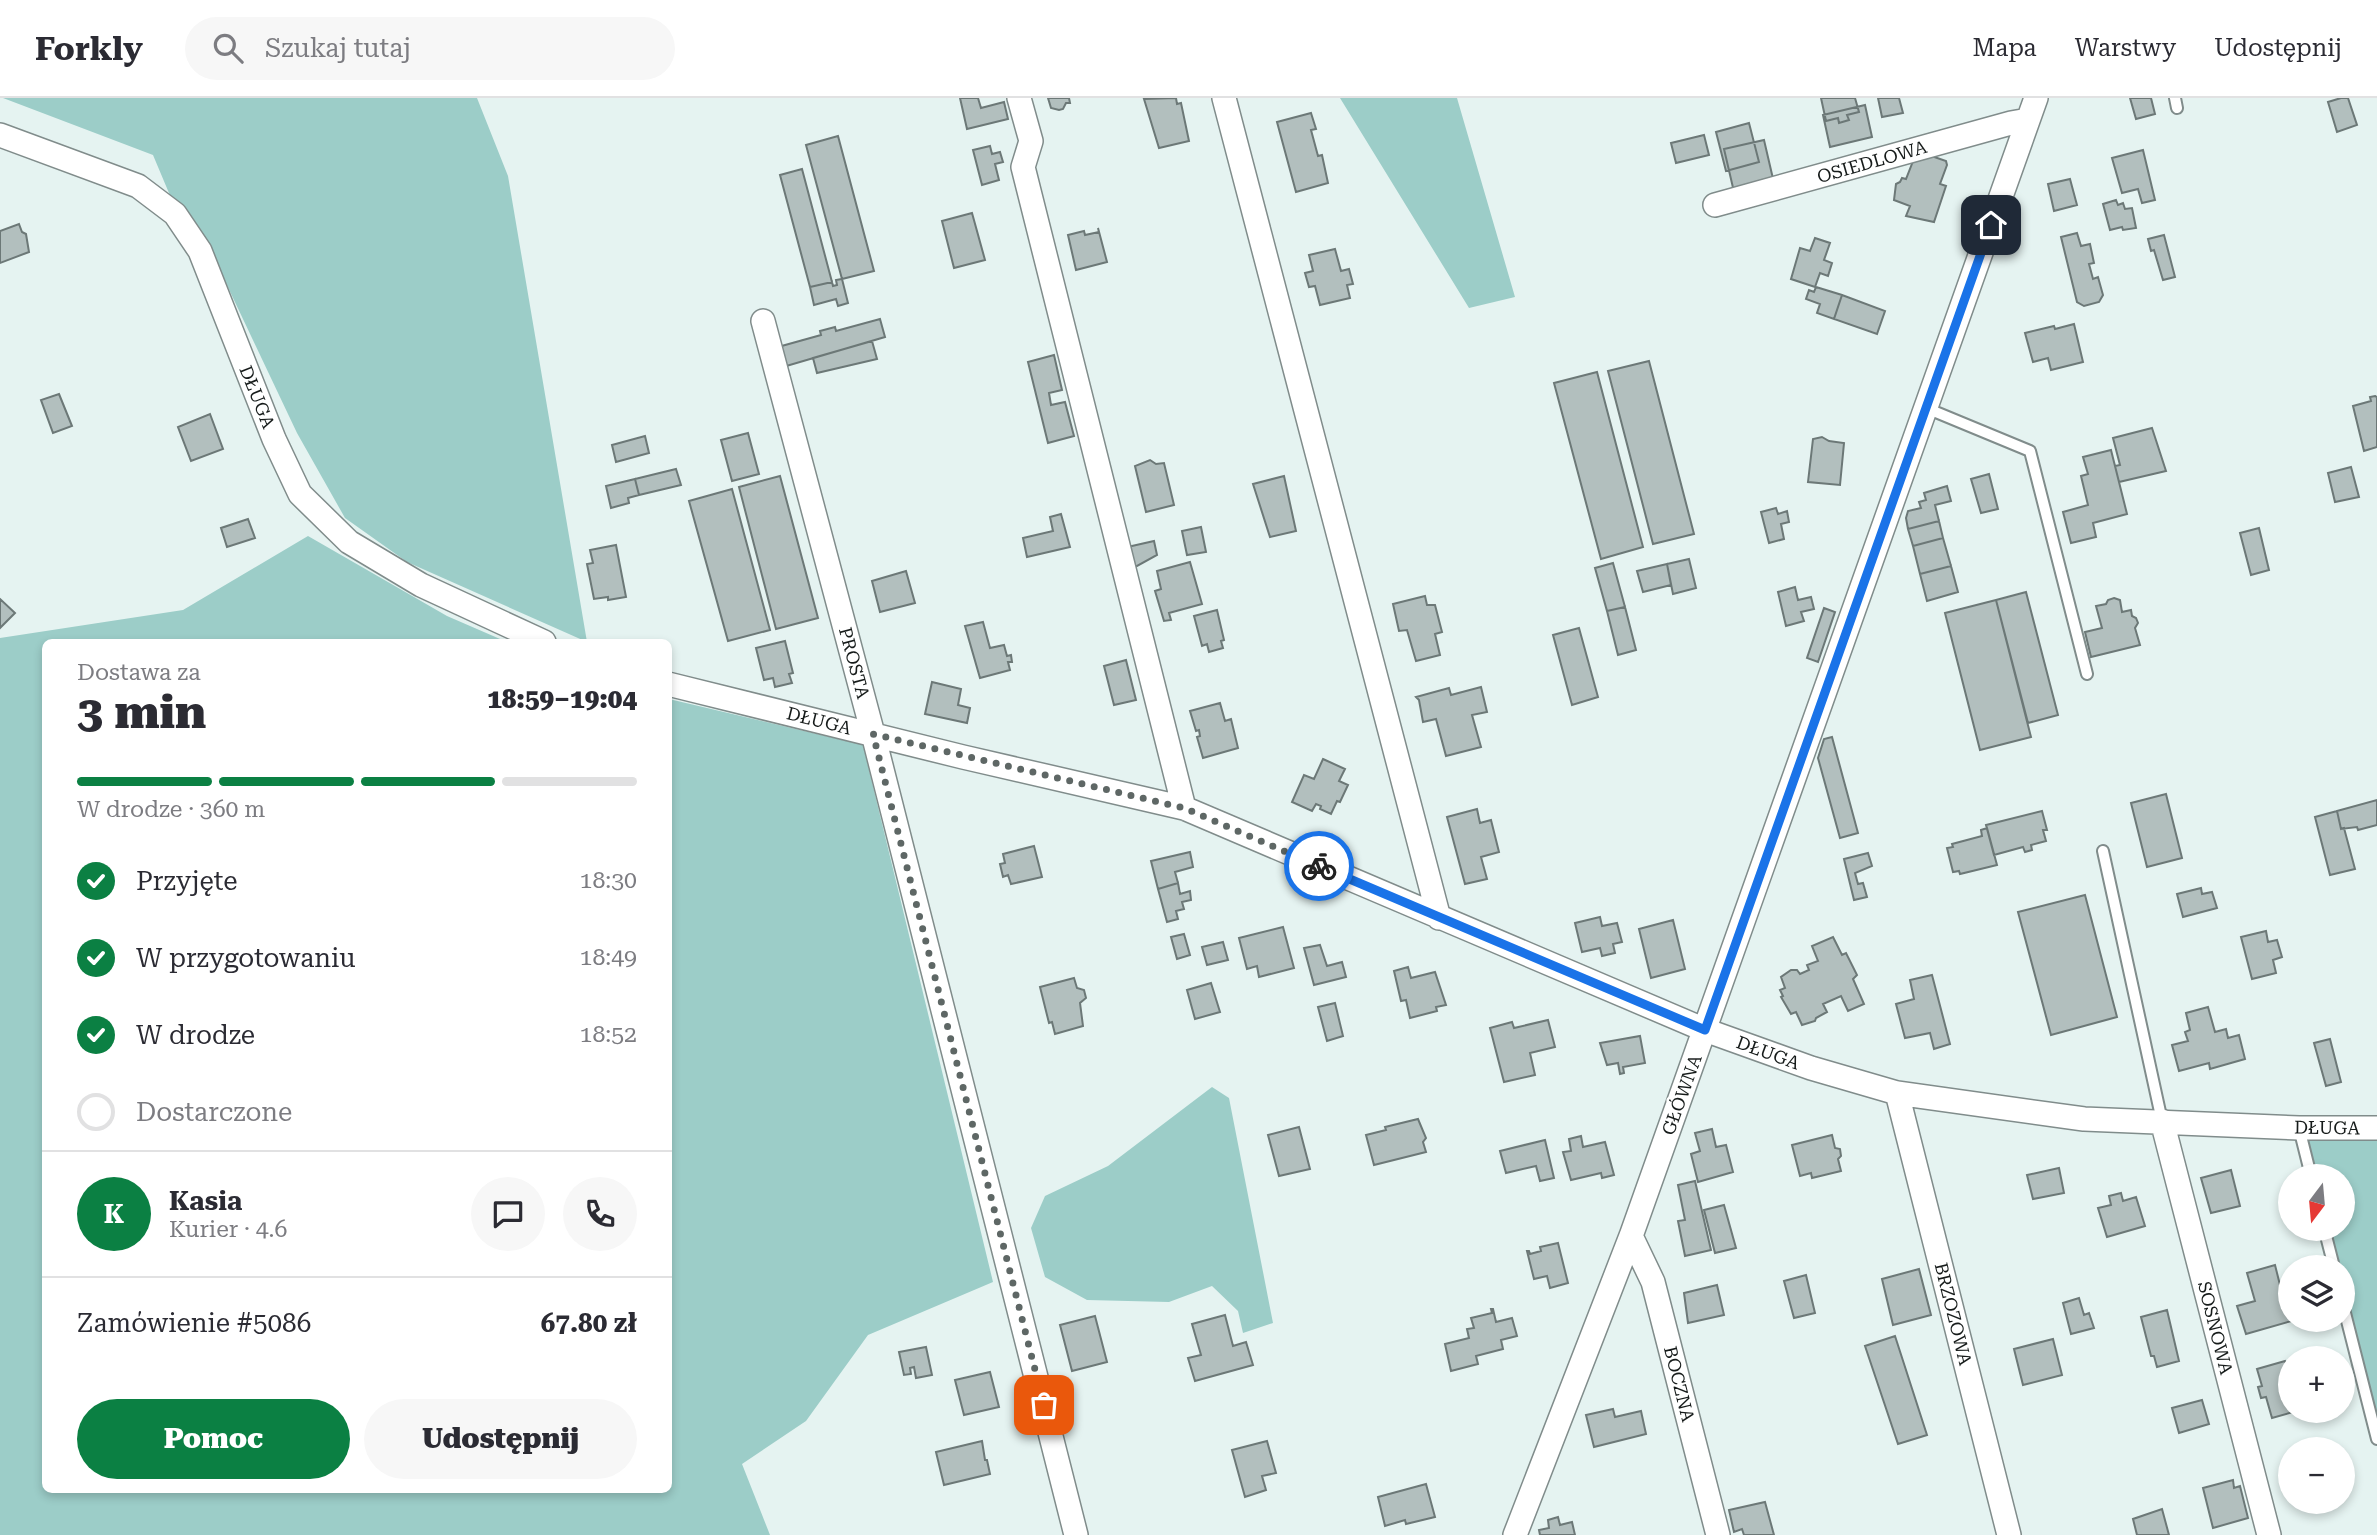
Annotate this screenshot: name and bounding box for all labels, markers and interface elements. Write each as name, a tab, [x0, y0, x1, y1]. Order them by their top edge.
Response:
search box	[185, 17, 675, 80]
text: Forkly	[35, 29, 143, 68]
icon: search	[209, 29, 247, 67]
text: Szukaj tutaj	[265, 33, 411, 63]
text: Mapa	[1973, 34, 2037, 62]
text: Warstwy	[2075, 34, 2176, 62]
text: Udostępnij	[2214, 34, 2342, 62]
street label: OSIEDLOWA	[1815, 136, 1929, 187]
pin	[1961, 195, 2021, 255]
icon: home	[1972, 206, 2010, 244]
street label: DŁUGA	[235, 362, 280, 432]
street label: PROSTA	[835, 625, 874, 701]
text: Dostawa za	[77, 659, 201, 686]
text: 18:59–19:04	[487, 684, 637, 714]
text: 3 min	[77, 685, 206, 739]
street label: DŁUGA	[785, 702, 854, 739]
text: W drodze · 360 m	[77, 796, 265, 823]
courier	[1284, 831, 1354, 901]
icon: bike	[1300, 847, 1338, 885]
icon: check	[77, 862, 115, 900]
text: Przyjęte	[136, 866, 238, 896]
text: 18:30	[580, 867, 637, 894]
icon: check	[77, 939, 115, 977]
text: W przygotowaniu	[136, 943, 356, 973]
text: 18:49	[580, 944, 637, 971]
icon: check	[77, 1016, 115, 1054]
text: W drodze	[136, 1020, 255, 1050]
text: 18:52	[580, 1021, 637, 1048]
street label: DŁUGA	[1734, 1031, 1803, 1074]
street label: GŁÓWNA	[1657, 1051, 1706, 1138]
text: Dostarczone	[136, 1097, 292, 1127]
street label: DŁUGA	[2294, 1116, 2361, 1139]
north arrow	[2278, 1164, 2356, 1241]
map controls	[2278, 1164, 2355, 1514]
button: chat	[471, 1177, 545, 1251]
button: phone	[563, 1177, 637, 1251]
text: Kasia	[169, 1186, 242, 1216]
text: K	[104, 1199, 124, 1229]
text: Kurier · 4.6	[169, 1216, 287, 1243]
button: layers	[2278, 1255, 2355, 1332]
street label: BRZOZOWA	[1931, 1260, 1976, 1368]
street label: SOSNOWA	[2194, 1279, 2237, 1377]
text: Zamówienie #5086	[77, 1308, 311, 1338]
text: 67.80 zł	[541, 1308, 637, 1338]
street label: BOCZNA	[1660, 1344, 1699, 1424]
button: +	[2278, 1346, 2355, 1423]
pin	[1014, 1375, 1074, 1435]
icon: bag	[1025, 1386, 1063, 1424]
button: Pomoc	[77, 1399, 350, 1479]
button: Udostępnij	[364, 1399, 637, 1479]
button: −	[2278, 1437, 2355, 1514]

